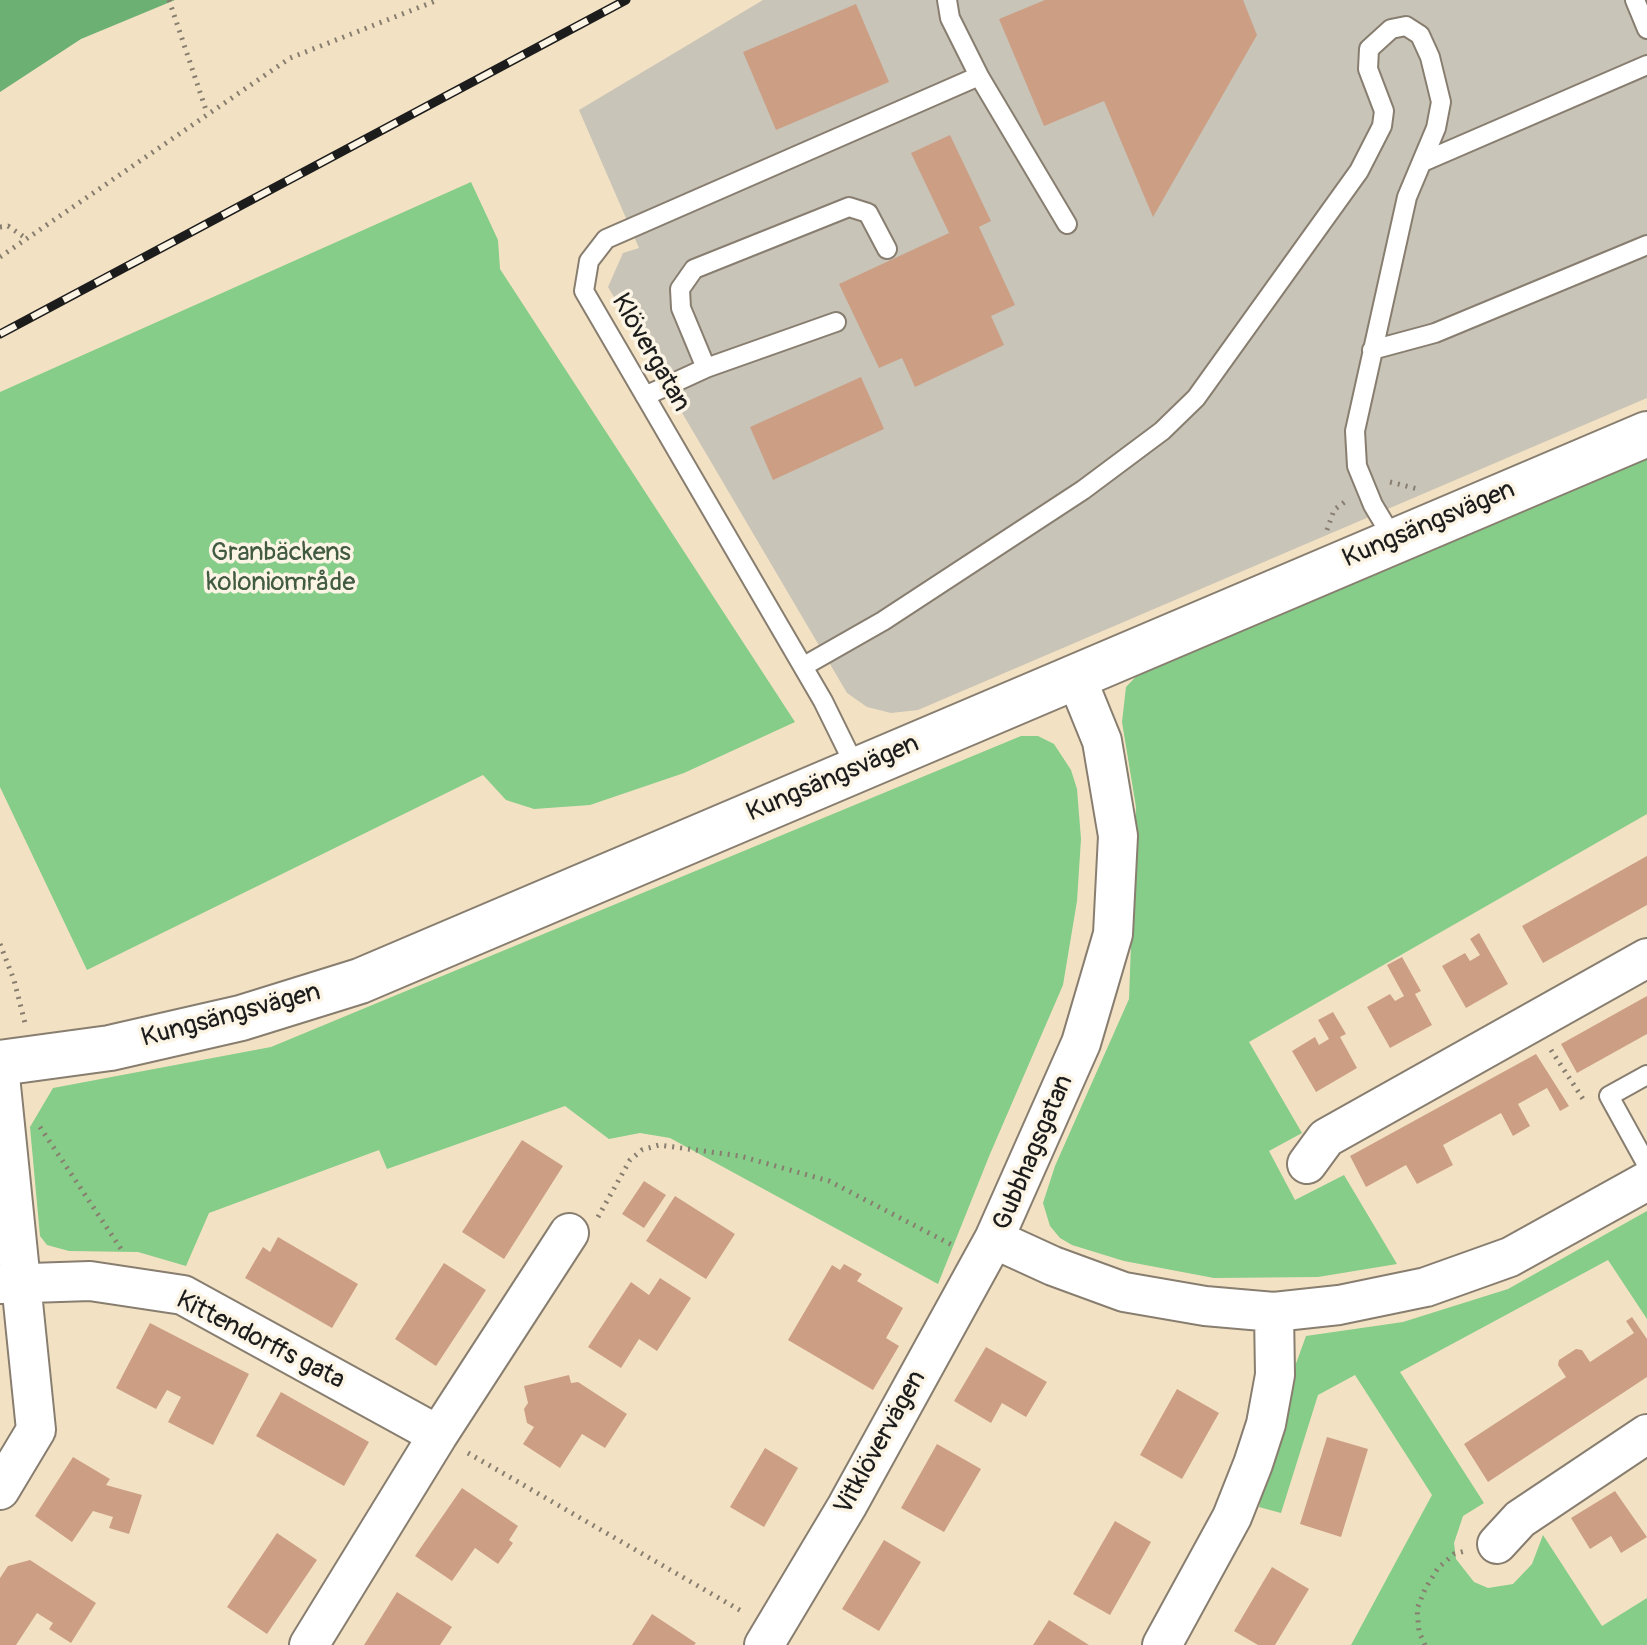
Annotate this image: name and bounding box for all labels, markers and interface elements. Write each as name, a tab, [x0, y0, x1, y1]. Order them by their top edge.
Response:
street label: Klövergatan	[604, 289, 696, 417]
street label: Kungsängsvägen	[1338, 475, 1520, 575]
park label: Granbäckens koloniområde	[207, 537, 355, 598]
street label: Kungsängsvägen	[742, 729, 924, 829]
street label: Kungsängsvägen	[138, 977, 324, 1055]
street label: Gubbhagsgatan	[987, 1071, 1081, 1235]
street label: Kittendorffs gata	[171, 1285, 349, 1397]
street label: Vitklövervägen	[829, 1366, 933, 1520]

